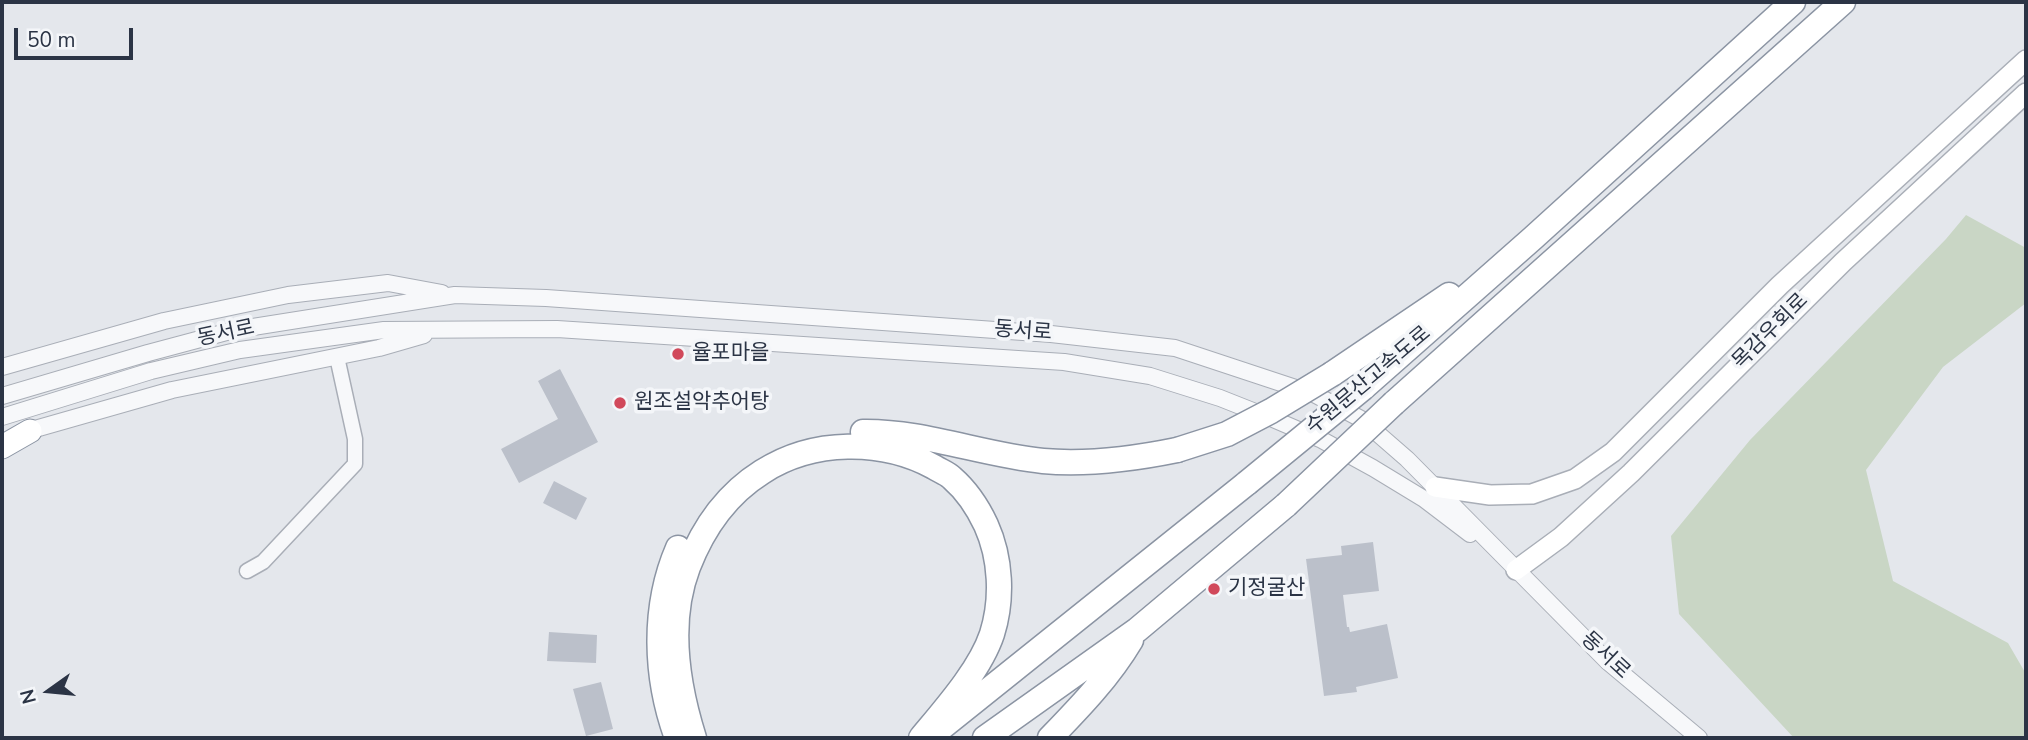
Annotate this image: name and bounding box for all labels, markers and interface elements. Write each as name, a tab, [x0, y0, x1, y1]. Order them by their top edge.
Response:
scale bar	[18, 14, 136, 58]
text: 50 m	[27, 26, 76, 54]
street label: 목감우회로	[1728, 289, 1814, 375]
street label: 동서로	[195, 316, 257, 352]
street label: 동서로	[993, 317, 1053, 347]
street label: 수원문산고속도로	[1302, 322, 1436, 440]
place label: 율포마을	[692, 341, 769, 367]
marker: 율포마을	[670, 346, 686, 362]
place label: 원조설악추어탕	[634, 390, 769, 416]
marker: 원조설악추어탕	[612, 395, 628, 411]
place label: 기정굴산	[1228, 576, 1305, 602]
marker: 기정굴산	[1206, 581, 1222, 597]
street label: 동서로	[1575, 627, 1635, 685]
north arrow	[14, 656, 84, 726]
text: N	[14, 686, 43, 707]

